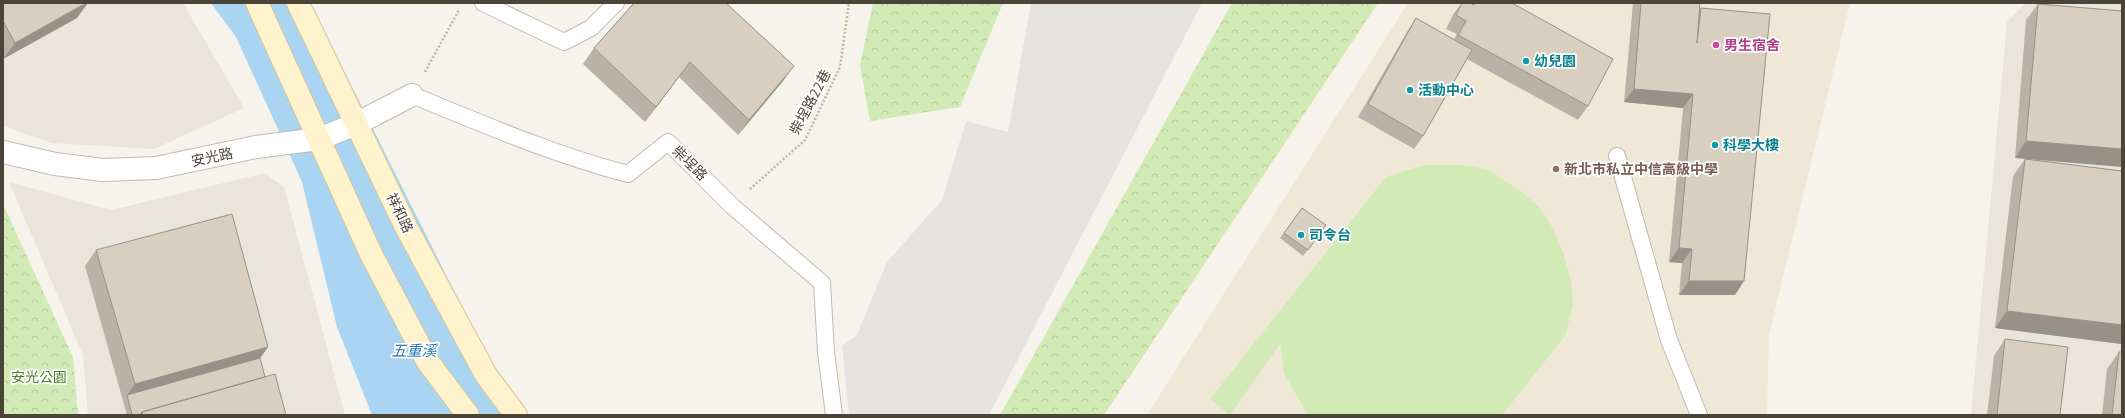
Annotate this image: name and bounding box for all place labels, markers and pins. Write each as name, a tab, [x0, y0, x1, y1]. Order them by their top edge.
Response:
place label: 男生宿舍	[1724, 36, 1780, 54]
marker: 男生宿舍	[1711, 40, 1721, 50]
place label: 幼兒園	[1534, 52, 1576, 70]
marker: 幼兒園	[1521, 56, 1531, 66]
place label: 活動中心	[1418, 81, 1474, 99]
marker: 活動中心	[1405, 85, 1415, 95]
place label: 科學大樓	[1723, 136, 1779, 154]
marker: 科學大樓	[1710, 140, 1720, 150]
place label: 新北市私立中信高級中學	[1564, 160, 1718, 178]
marker: 新北市私立中信高級中學	[1551, 164, 1561, 174]
place label: 司令台	[1309, 226, 1351, 244]
marker: 司令台	[1296, 230, 1306, 240]

